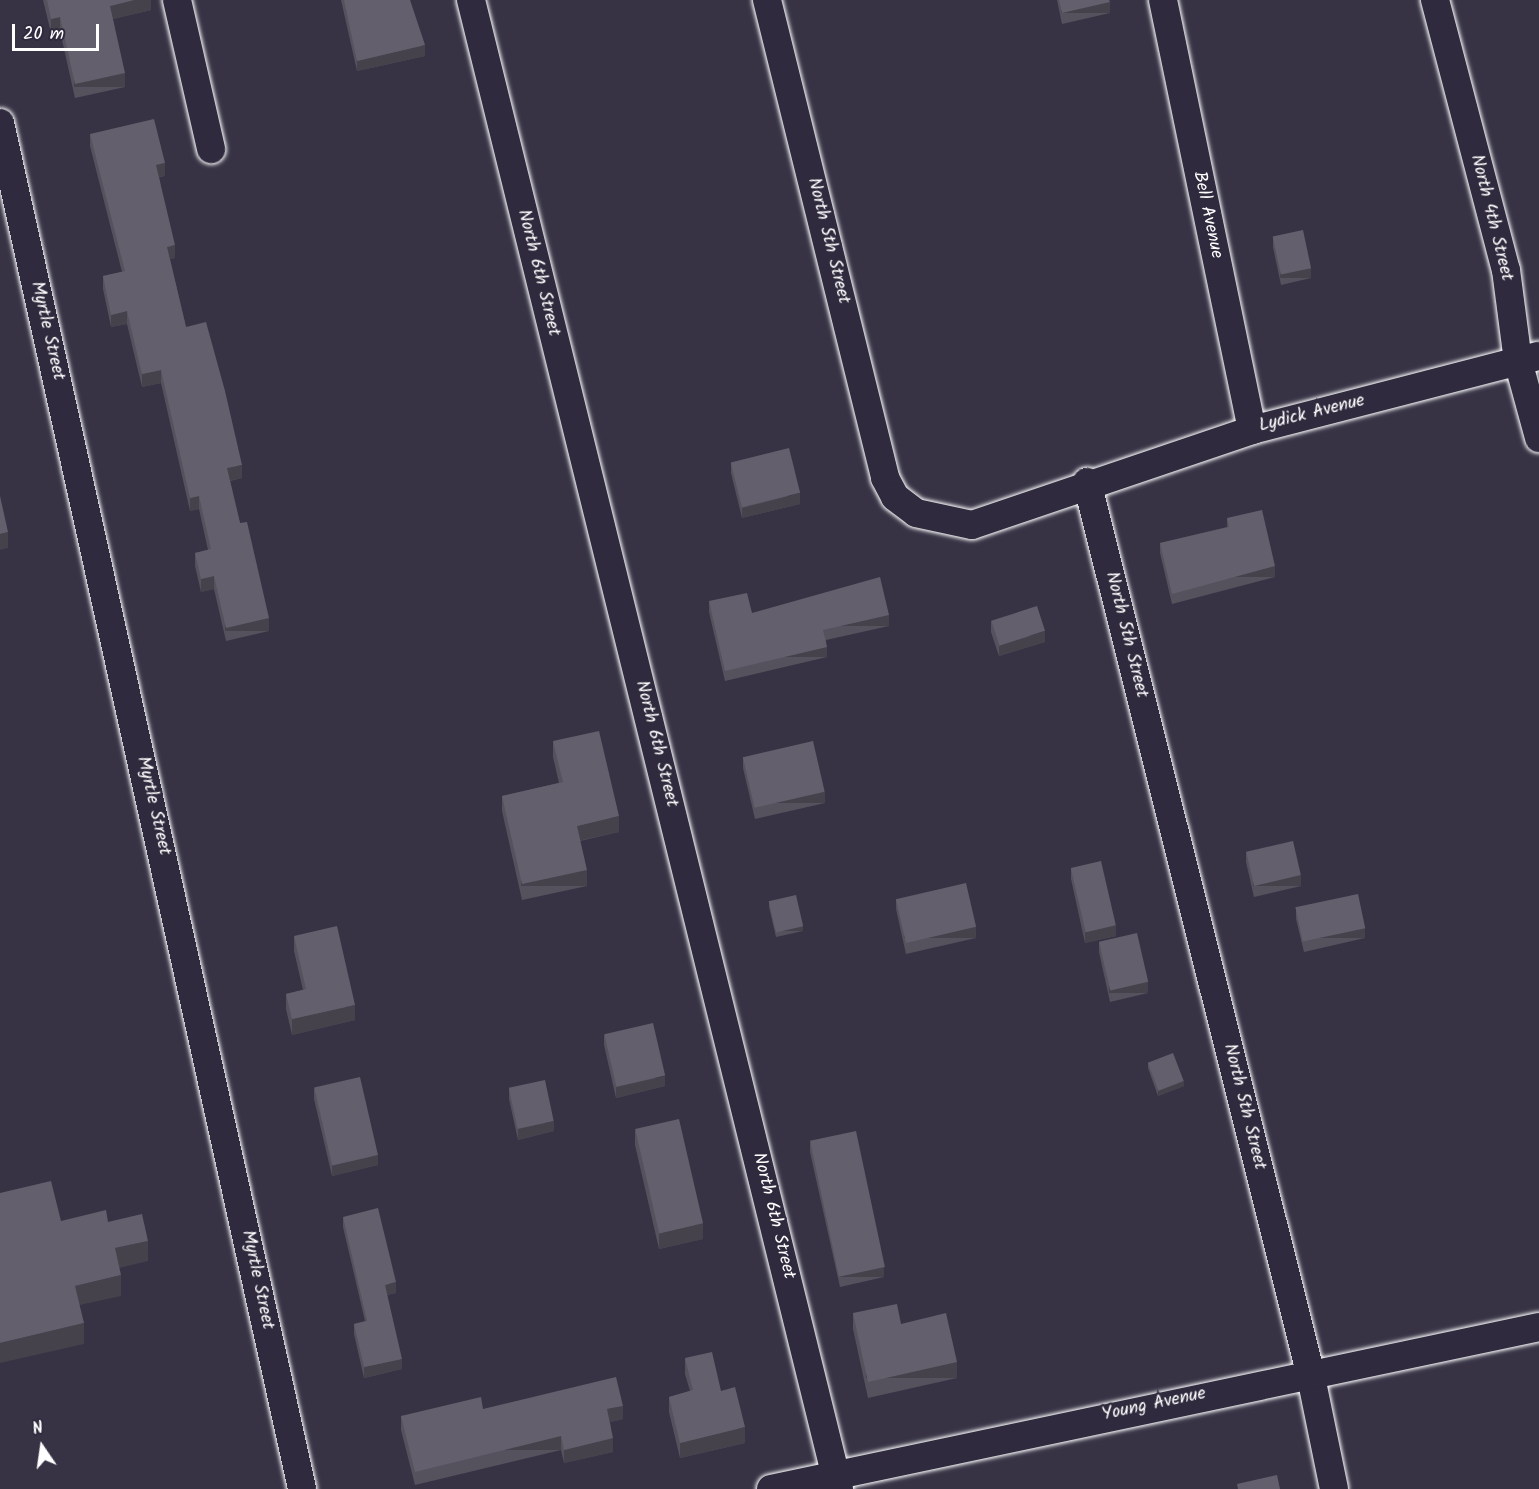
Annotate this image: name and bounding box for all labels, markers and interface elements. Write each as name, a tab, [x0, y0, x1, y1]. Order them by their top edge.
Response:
scale bar	[15, 12, 102, 50]
text: 20 m	[23, 20, 64, 49]
street label: North 4th Street	[1465, 153, 1517, 283]
street label: Bell Avenue	[1187, 169, 1227, 261]
street label: North 5th Street	[802, 176, 854, 306]
street label: North 6th Street	[512, 208, 564, 338]
street label: Myrtle Street	[25, 279, 69, 383]
street label: Lydick Avenue	[1257, 390, 1367, 438]
street label: North 5th Street	[1100, 570, 1152, 700]
street label: North 6th Street	[630, 679, 682, 809]
street label: Myrtle Street	[131, 754, 175, 858]
street label: North 5th Street	[1218, 1042, 1270, 1172]
street label: North 6th Street	[747, 1151, 799, 1281]
street label: Myrtle Street	[236, 1228, 278, 1332]
street label: Young Avenue	[1100, 1383, 1208, 1427]
text: N	[30, 1416, 46, 1442]
north arrow	[12, 1417, 72, 1477]

